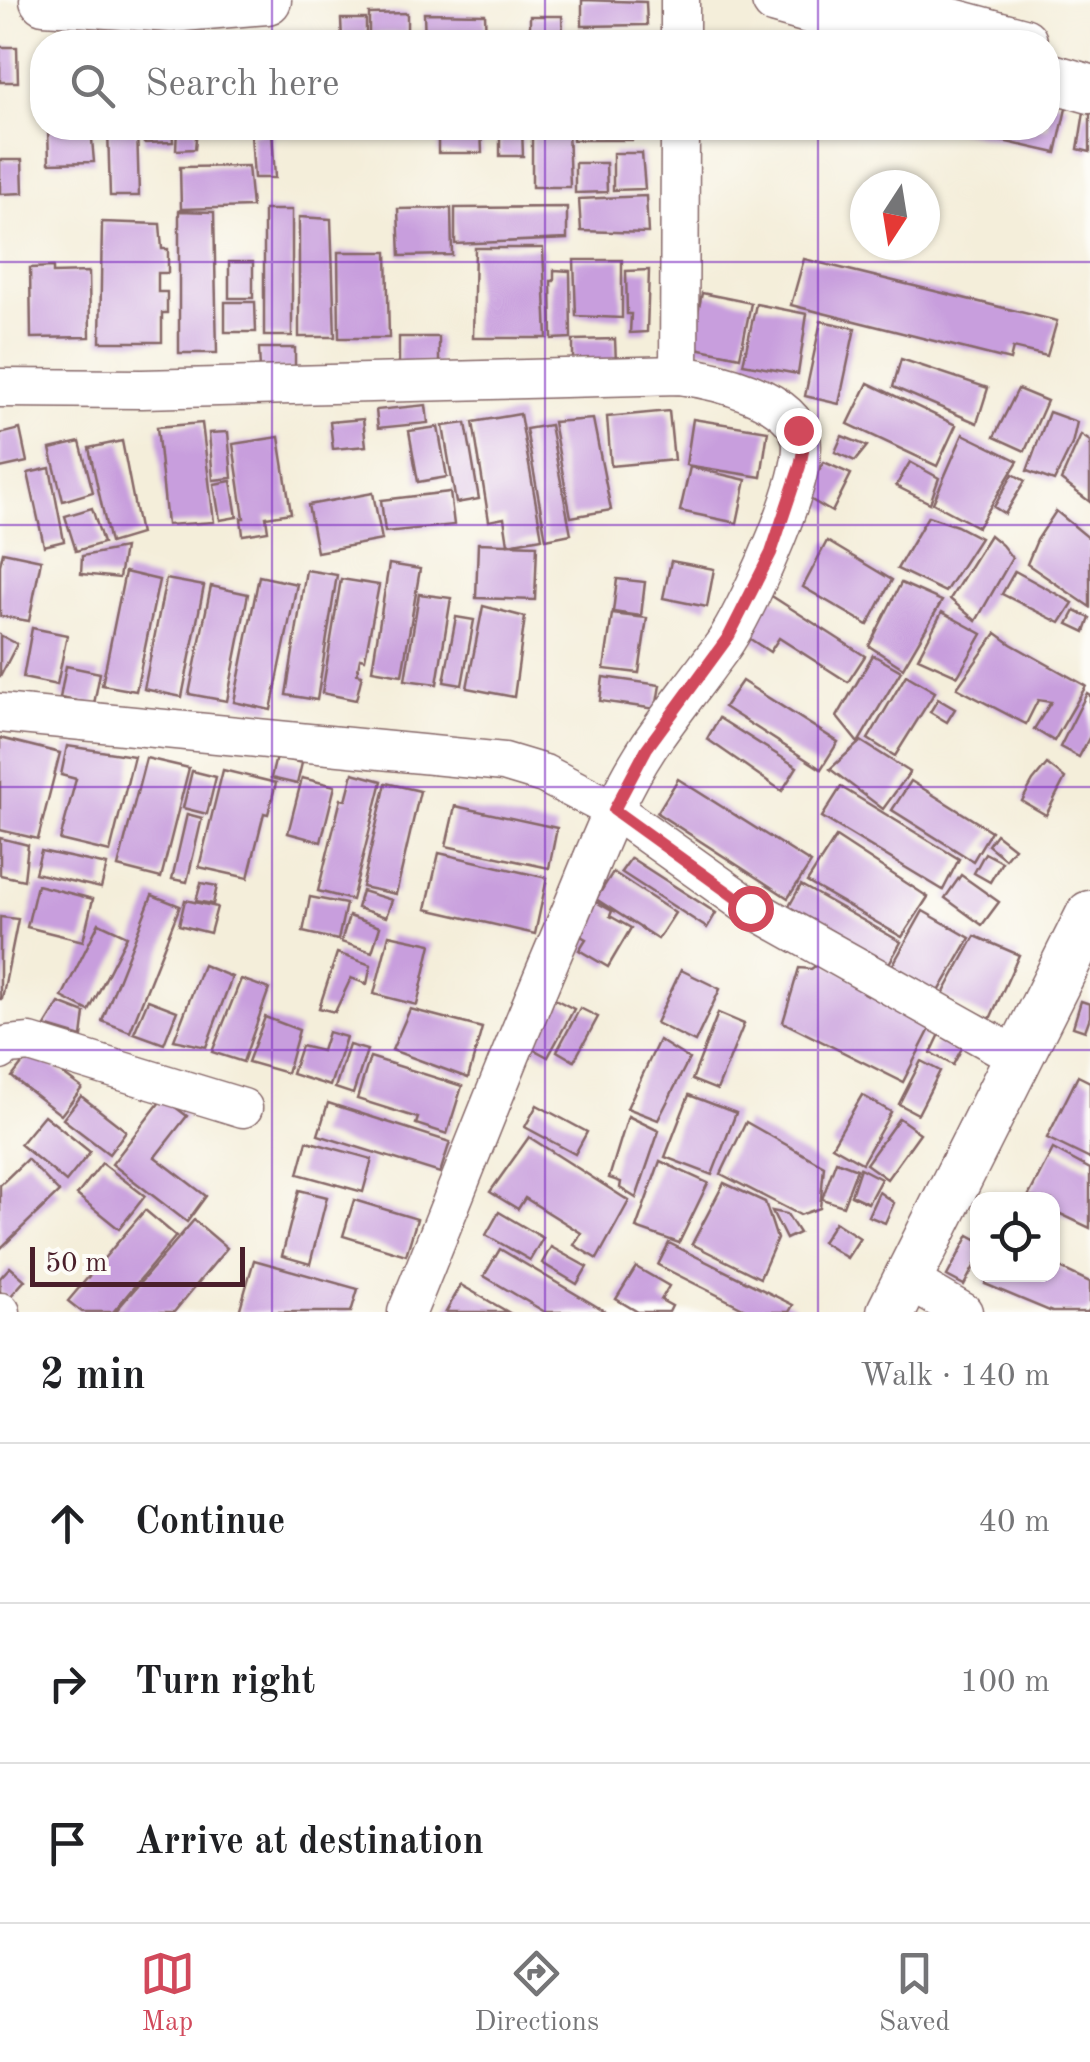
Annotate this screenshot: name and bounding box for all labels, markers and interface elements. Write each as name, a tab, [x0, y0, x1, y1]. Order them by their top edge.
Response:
search box	[30, 30, 1060, 140]
icon: search	[65, 58, 120, 113]
text: Search here	[145, 66, 340, 104]
north arrow	[850, 170, 940, 260]
route end	[776, 408, 822, 454]
route start	[728, 886, 774, 932]
map controls	[970, 1192, 1060, 1282]
button: locate	[970, 1192, 1060, 1282]
scale bar	[30, 1242, 245, 1286]
text: 50 m	[45, 1250, 108, 1278]
text: 2 min	[40, 1356, 146, 1398]
text: Walk · 140 m	[860, 1361, 1050, 1393]
icon: ahead	[40, 1496, 95, 1551]
text: Continue	[135, 1504, 285, 1542]
text: 40 m	[979, 1507, 1050, 1539]
icon: right	[40, 1656, 95, 1711]
text: Turn right	[135, 1664, 315, 1702]
text: 100 m	[960, 1667, 1050, 1699]
icon: arrive	[40, 1816, 95, 1871]
text: Arrive at destination	[135, 1824, 484, 1862]
tab: Map	[140, 1946, 195, 2041]
tab: Directions	[475, 1946, 599, 2041]
tab: Saved	[879, 1946, 950, 2041]

